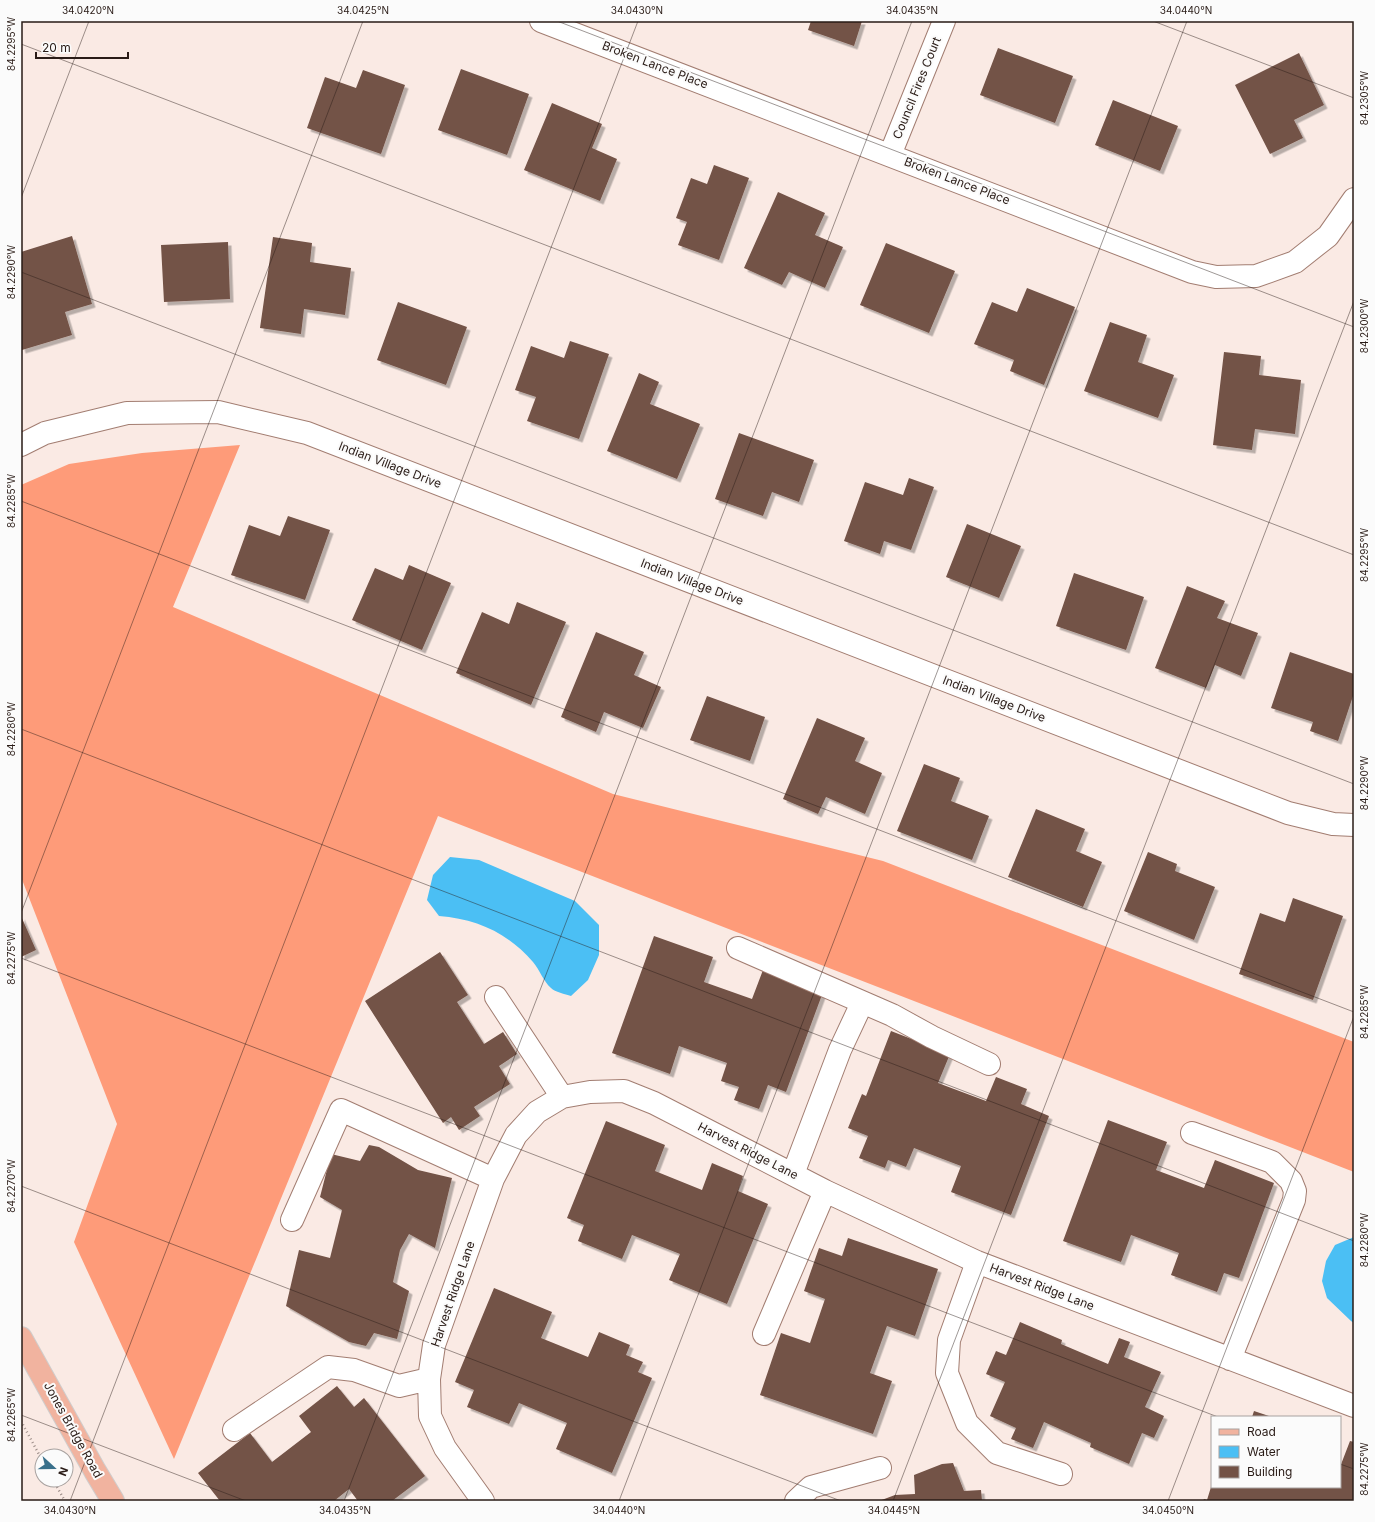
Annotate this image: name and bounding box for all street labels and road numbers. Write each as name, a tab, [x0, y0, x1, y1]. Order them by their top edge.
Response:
street label: Council Fires Court	[889, 34, 944, 141]
street label: Broken Lance Place	[600, 37, 710, 92]
street label: Broken Lance Place	[902, 153, 1012, 208]
street label: Indian Village Drive	[337, 438, 444, 491]
street label: Indian Village Drive	[639, 555, 746, 608]
street label: Indian Village Drive	[941, 672, 1048, 725]
street label: Harvest Ridge Lane	[695, 1119, 801, 1182]
street label: Harvest Ridge Lane	[427, 1239, 478, 1349]
street label: Harvest Ridge Lane	[988, 1260, 1097, 1313]
street label: Jones Bridge Road	[41, 1379, 106, 1480]

